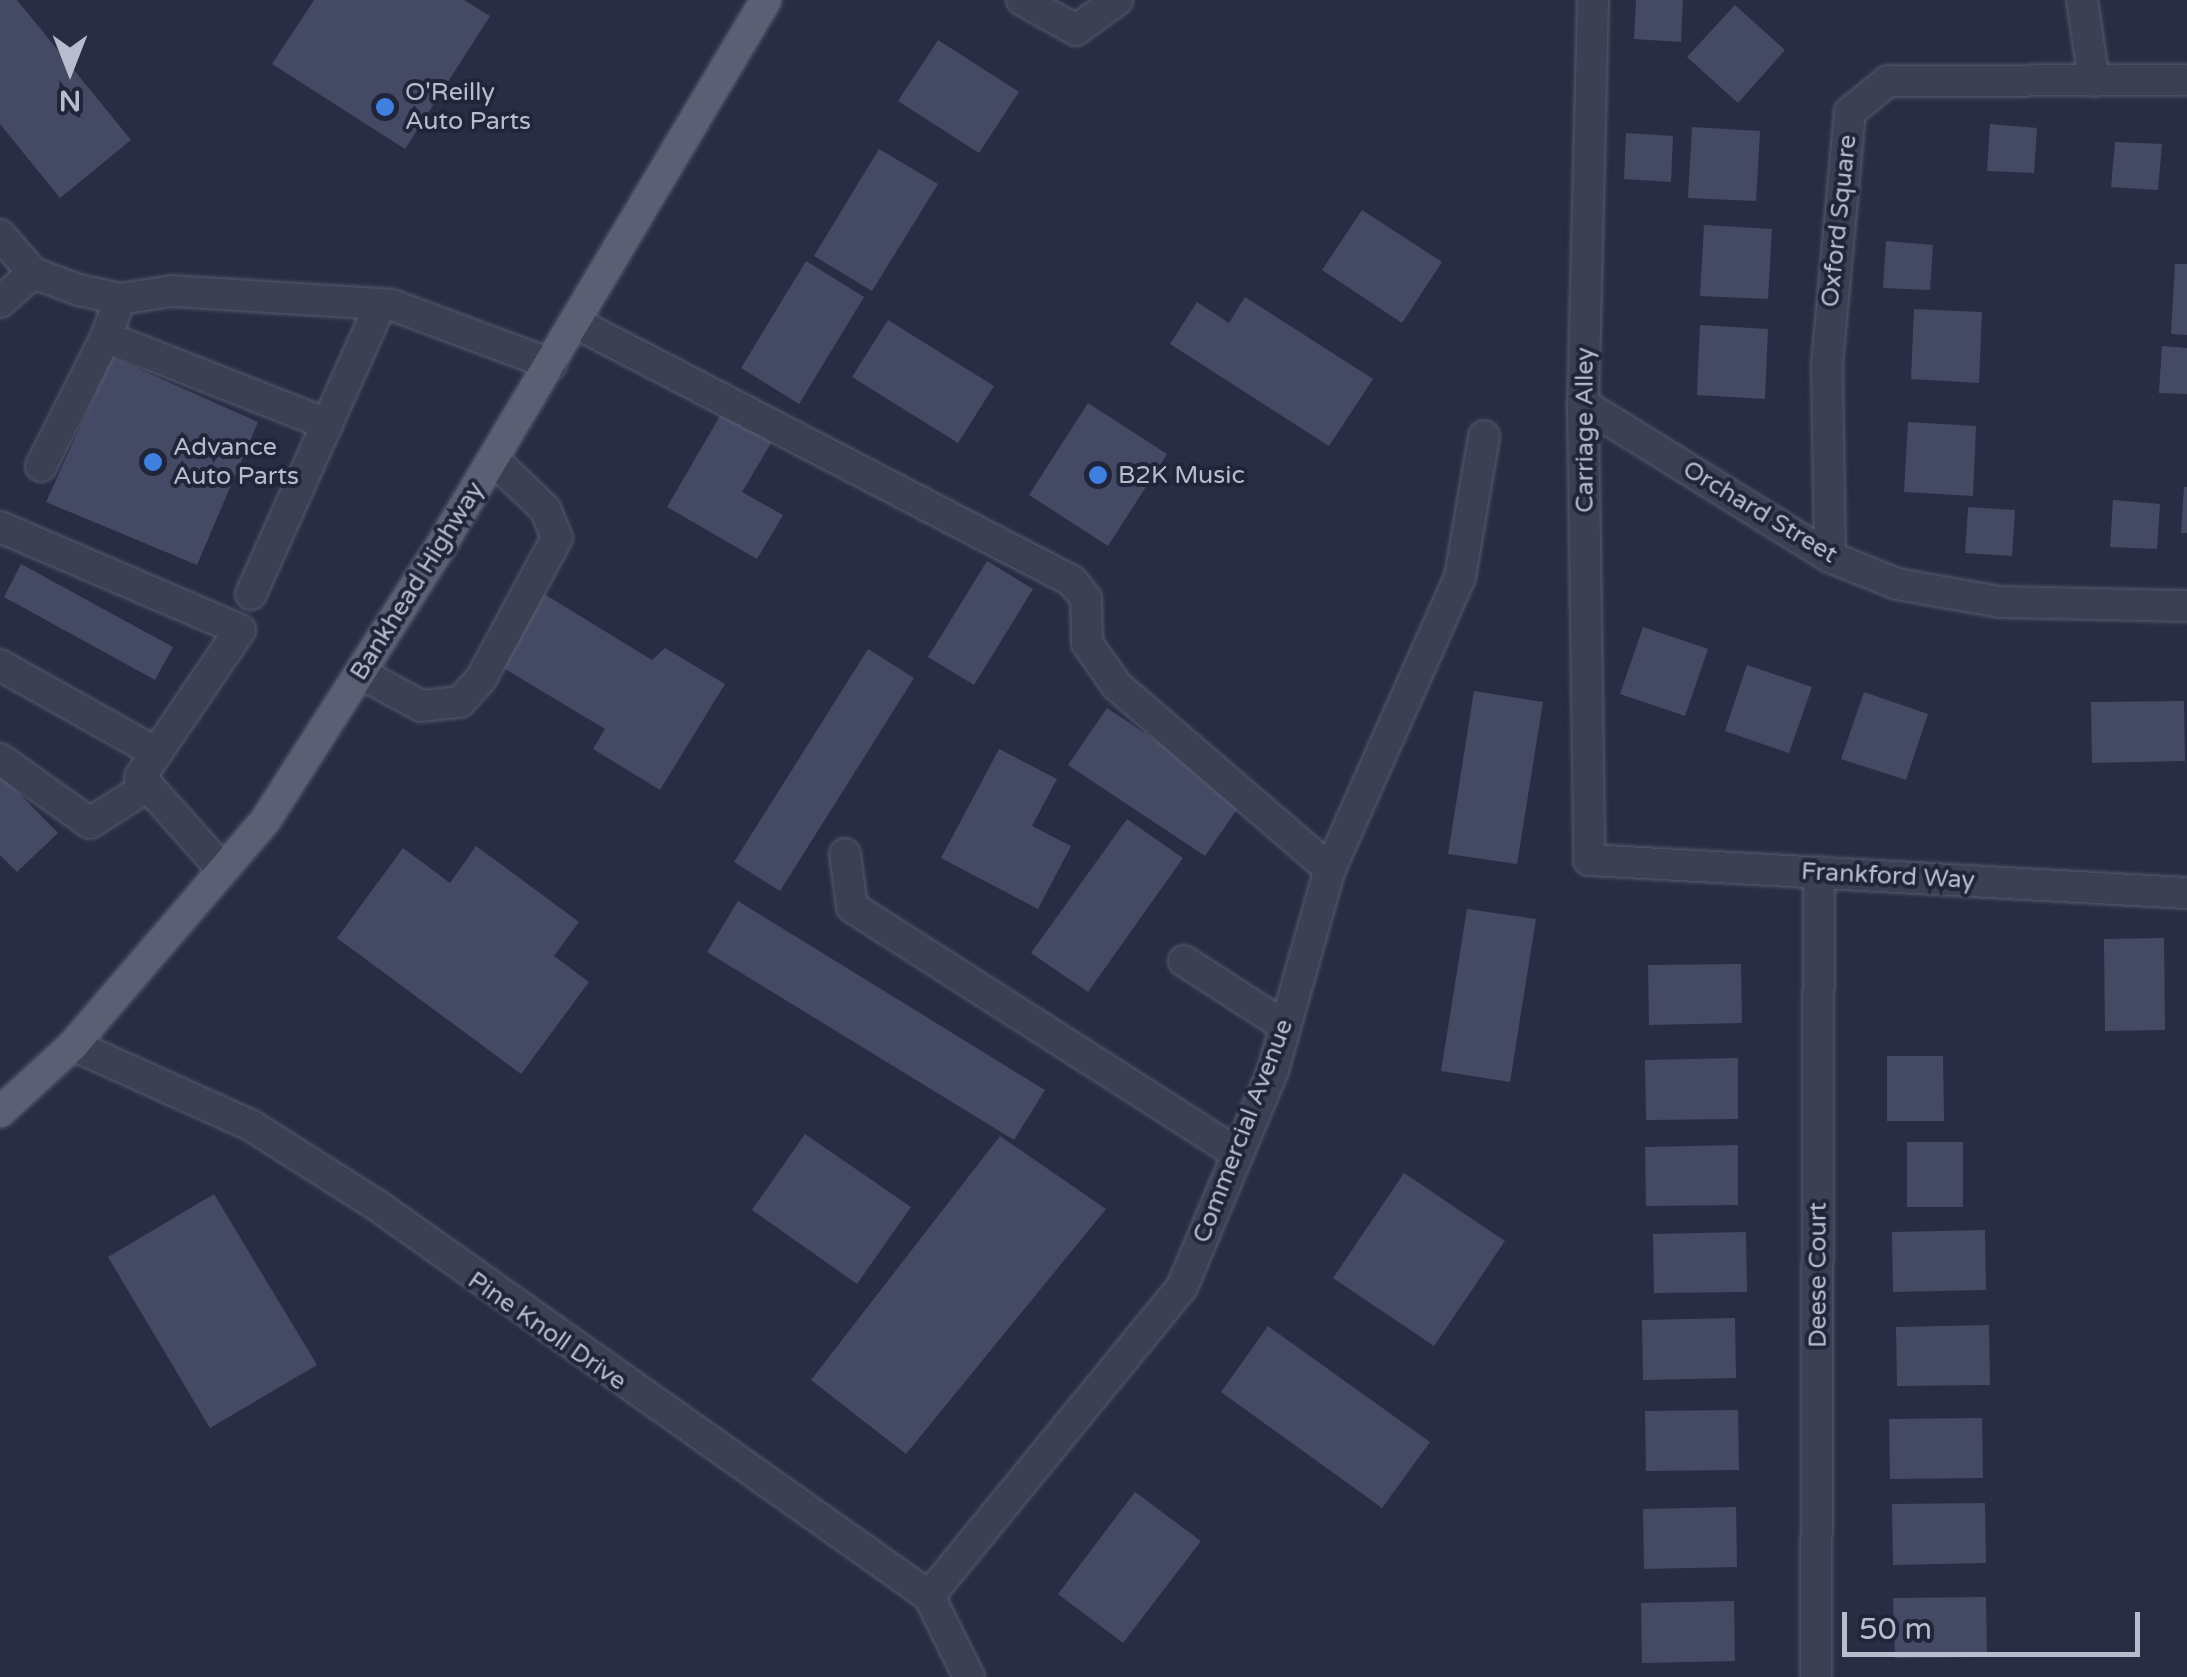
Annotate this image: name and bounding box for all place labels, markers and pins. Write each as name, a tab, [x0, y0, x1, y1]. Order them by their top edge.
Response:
place label: O'Reilly Auto Parts	[405, 78, 531, 137]
marker: O'Reilly Auto Parts	[374, 96, 396, 118]
place label: Advance Auto Parts	[173, 433, 299, 492]
marker: Advance Auto Parts	[142, 451, 164, 473]
place label: B2K Music	[1118, 460, 1245, 490]
marker: B2K Music	[1087, 464, 1109, 486]

